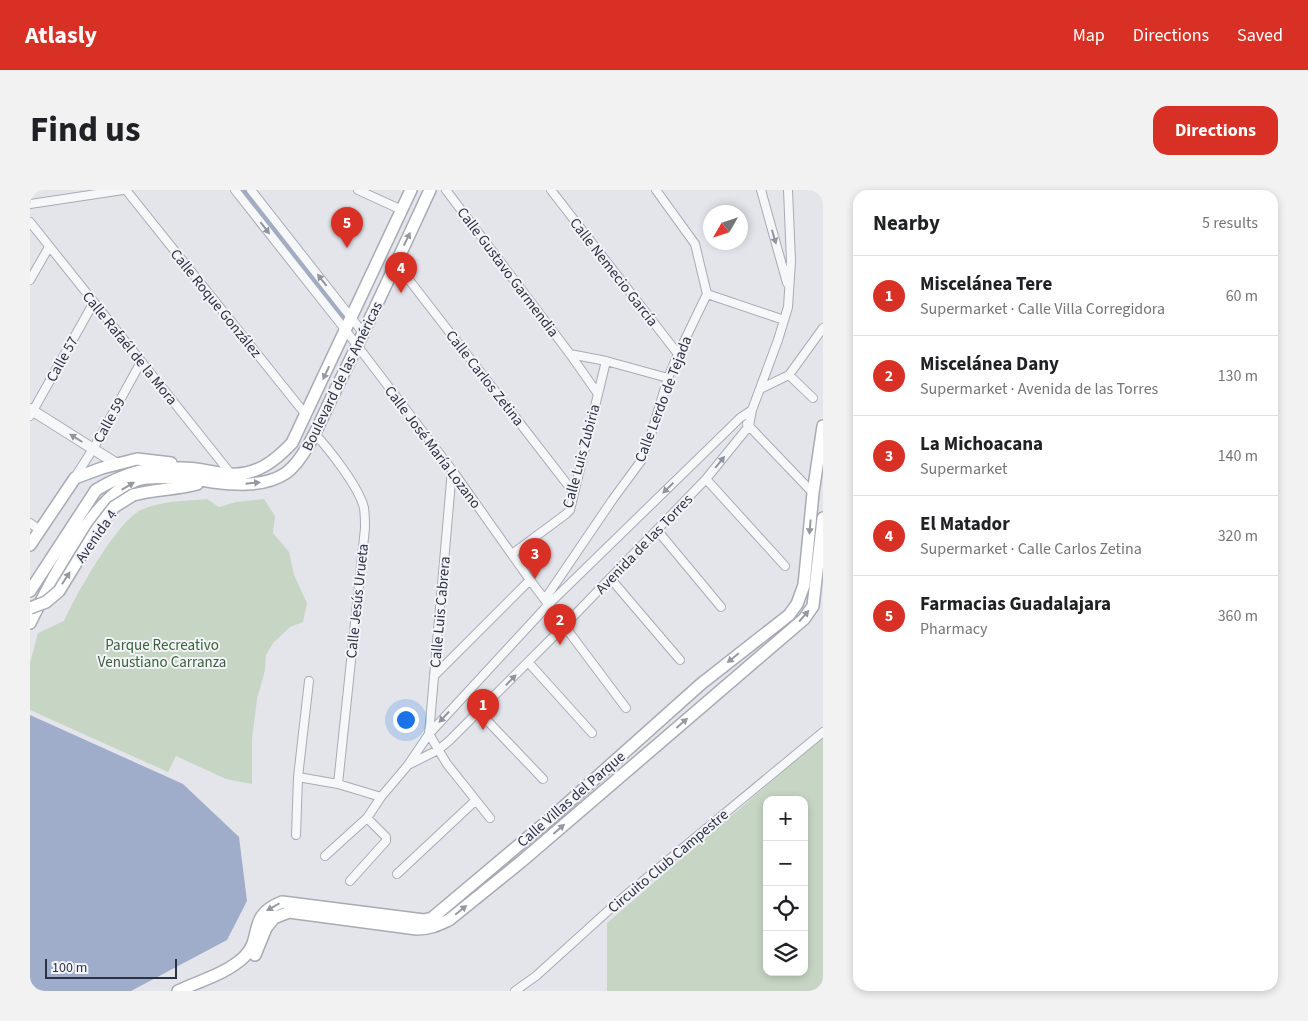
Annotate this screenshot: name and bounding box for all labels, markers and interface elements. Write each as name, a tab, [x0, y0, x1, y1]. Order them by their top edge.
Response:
text: Atlasly	[25, 18, 97, 53]
text: Map	[1073, 23, 1105, 48]
text: Directions	[1133, 23, 1209, 48]
text: Saved	[1237, 23, 1283, 48]
text: Find us	[30, 105, 140, 155]
button: Directions	[1153, 106, 1278, 155]
street label: Calle Gustavo Garmendia	[452, 203, 563, 342]
north arrow	[703, 205, 748, 250]
pin: 5	[331, 207, 363, 248]
text: Nearby	[873, 208, 940, 238]
text: 5 results	[1202, 212, 1258, 234]
street label: Calle Nemecio García	[564, 213, 663, 331]
one-way arrow	[260, 221, 271, 234]
one-way arrow	[770, 230, 778, 245]
one-way arrow	[404, 232, 412, 246]
street label: Calle Roque González	[165, 244, 266, 362]
pin: 4	[385, 252, 417, 293]
text: Miscelánea Tere	[920, 271, 1052, 298]
one-way arrow	[316, 273, 327, 286]
text: 1	[885, 285, 893, 307]
text: 60 m	[1226, 285, 1258, 307]
street label: Calle Rafaél de la Mora	[77, 287, 182, 410]
street label: Boulevard de las Américas	[297, 298, 388, 455]
text: Supermarket · Calle Villa Corregidora	[920, 298, 1165, 320]
street label: Calle Carlos Zetina	[441, 326, 529, 431]
street label: Calle 57	[41, 333, 84, 386]
street label: Calle Lerdo de Tejada	[630, 333, 697, 465]
text: Miscelánea Dany	[920, 351, 1059, 378]
text: 2	[885, 365, 893, 387]
text: 130 m	[1218, 365, 1258, 387]
one-way arrow	[321, 366, 329, 380]
text: Supermarket · Avenida de las Torres	[920, 378, 1158, 400]
street label: Calle José María Lozano	[379, 381, 486, 513]
street label: Calle 59	[88, 394, 131, 447]
street label: Calle Luis Zubiria	[558, 402, 605, 510]
text: La Michoacana	[920, 431, 1043, 458]
one-way arrow	[69, 433, 82, 443]
text: 3	[885, 445, 893, 467]
text: 140 m	[1218, 445, 1258, 467]
one-way arrow	[715, 455, 725, 469]
text: Supermarket	[920, 458, 1007, 480]
one-way arrow	[246, 479, 262, 487]
one-way arrow	[122, 481, 135, 490]
one-way arrow	[662, 482, 674, 494]
street label: Avenida de las Torres	[591, 490, 698, 599]
street label: Avenida 4	[70, 505, 123, 567]
text: El Matador	[920, 511, 1010, 538]
one-way arrow	[805, 519, 813, 535]
text: 4	[885, 525, 893, 547]
text: 320 m	[1218, 525, 1258, 547]
pin: 3	[519, 538, 551, 579]
text: Supermarket · Calle Carlos Zetina	[920, 538, 1142, 560]
street label: Calle Jesús Urueta	[341, 543, 374, 659]
street label: Calle Luis Cabrera	[425, 555, 456, 669]
one-way arrow	[62, 572, 71, 585]
text: Farmacias Guadalajara	[920, 591, 1111, 618]
pin: 2	[544, 604, 576, 645]
text: 5	[885, 605, 893, 627]
text: 360 m	[1218, 605, 1258, 627]
one-way arrow	[799, 610, 810, 623]
text: Pharmacy	[920, 618, 988, 640]
park label: Parque Recreativo Venustiano Carranza	[98, 635, 226, 673]
one-way arrow	[727, 652, 740, 663]
one-way arrow	[505, 674, 517, 686]
pin: 1	[467, 689, 499, 730]
your location	[393, 707, 419, 733]
one-way arrow	[438, 711, 450, 723]
one-way arrow	[676, 717, 688, 729]
street label: Calle Villas del Parque	[513, 746, 630, 852]
map controls	[763, 796, 808, 976]
button: +	[763, 796, 808, 841]
street label: Circuito Club Campestre	[603, 805, 733, 918]
one-way arrow	[553, 824, 565, 835]
button: −	[763, 841, 808, 886]
button: locate	[763, 886, 808, 931]
one-way arrow	[266, 902, 280, 911]
one-way arrow	[454, 905, 467, 916]
button: layers	[763, 931, 808, 976]
scale bar	[45, 956, 178, 979]
text: 100 m	[52, 958, 87, 978]

